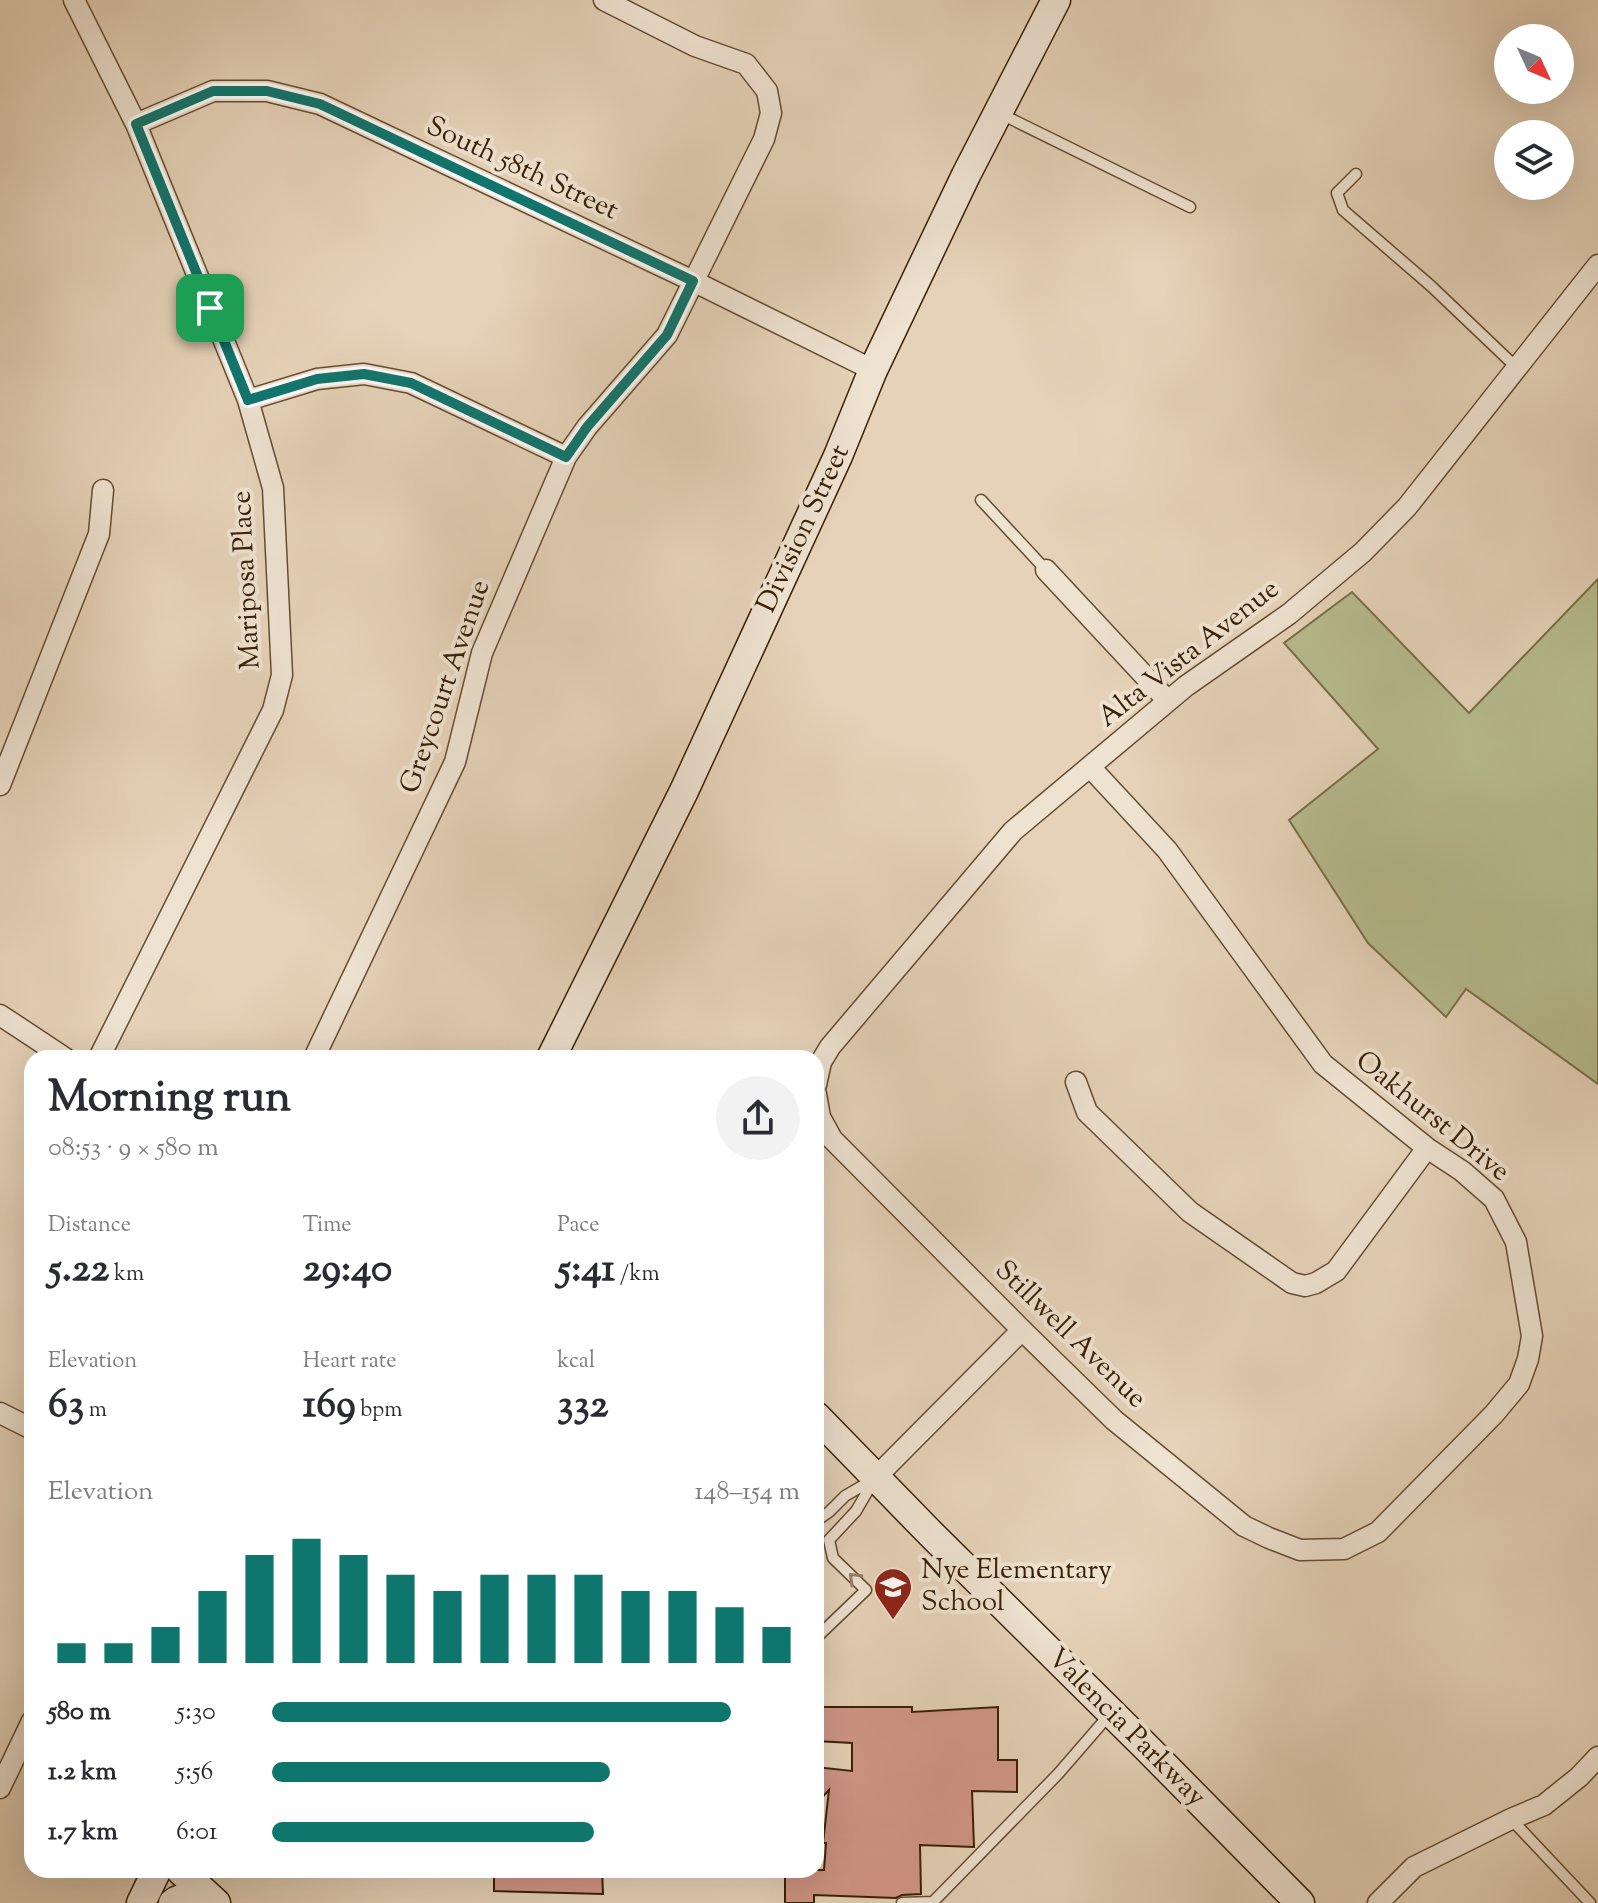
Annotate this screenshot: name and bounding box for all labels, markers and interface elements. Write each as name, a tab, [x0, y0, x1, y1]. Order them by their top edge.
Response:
north arrow	[1494, 24, 1574, 104]
map controls	[1494, 24, 1574, 200]
street label: South 58th Street	[419, 107, 625, 231]
button: layers	[1494, 120, 1574, 200]
pin	[176, 274, 244, 342]
icon: arrive	[188, 286, 232, 330]
street label: Division Street	[748, 438, 861, 620]
street label: Mariposa Place	[222, 490, 272, 670]
street label: Alta Vista Avenue	[1090, 570, 1288, 738]
street label: Greycourt Avenue	[391, 575, 501, 799]
street label: Oakhurst Drive	[1346, 1042, 1518, 1192]
text: Morning run	[48, 1068, 291, 1131]
button: share	[716, 1076, 800, 1160]
text: 08:53 · 9 × 580 m	[48, 1130, 219, 1167]
text: Distance	[48, 1210, 131, 1242]
text: Time	[303, 1210, 352, 1242]
text: Pace	[557, 1210, 599, 1242]
text: 5.22	[48, 1242, 109, 1299]
text: 29:40	[303, 1242, 392, 1299]
text: 5:41	[557, 1242, 615, 1299]
street label: Stillwell Avenue	[985, 1252, 1155, 1418]
text: km	[109, 1259, 144, 1291]
text: /km	[615, 1259, 660, 1291]
text: Elevation	[48, 1346, 137, 1378]
text: Heart rate	[303, 1346, 397, 1378]
text: kcal	[557, 1346, 595, 1378]
text: 63	[48, 1378, 84, 1435]
text: 169	[303, 1378, 356, 1435]
text: 332	[557, 1378, 608, 1435]
text: m	[84, 1395, 107, 1427]
text: bpm	[356, 1395, 402, 1427]
text: Elevation	[48, 1474, 153, 1511]
text: 148–154 m	[694, 1474, 800, 1511]
place label: Nye Elementary School	[921, 1551, 1112, 1623]
school or university icon: Nye Elementary School	[872, 1566, 914, 1621]
one-way arrow	[849, 1573, 863, 1588]
street label: Valencia Parkway	[1037, 1639, 1215, 1817]
text: 580 m	[48, 1694, 111, 1731]
text: 5:30	[176, 1694, 216, 1731]
text: 1.2 km	[48, 1754, 117, 1791]
text: 5:56	[176, 1754, 213, 1791]
text: 1.7 km	[48, 1814, 118, 1851]
text: 6:01	[176, 1814, 218, 1851]

